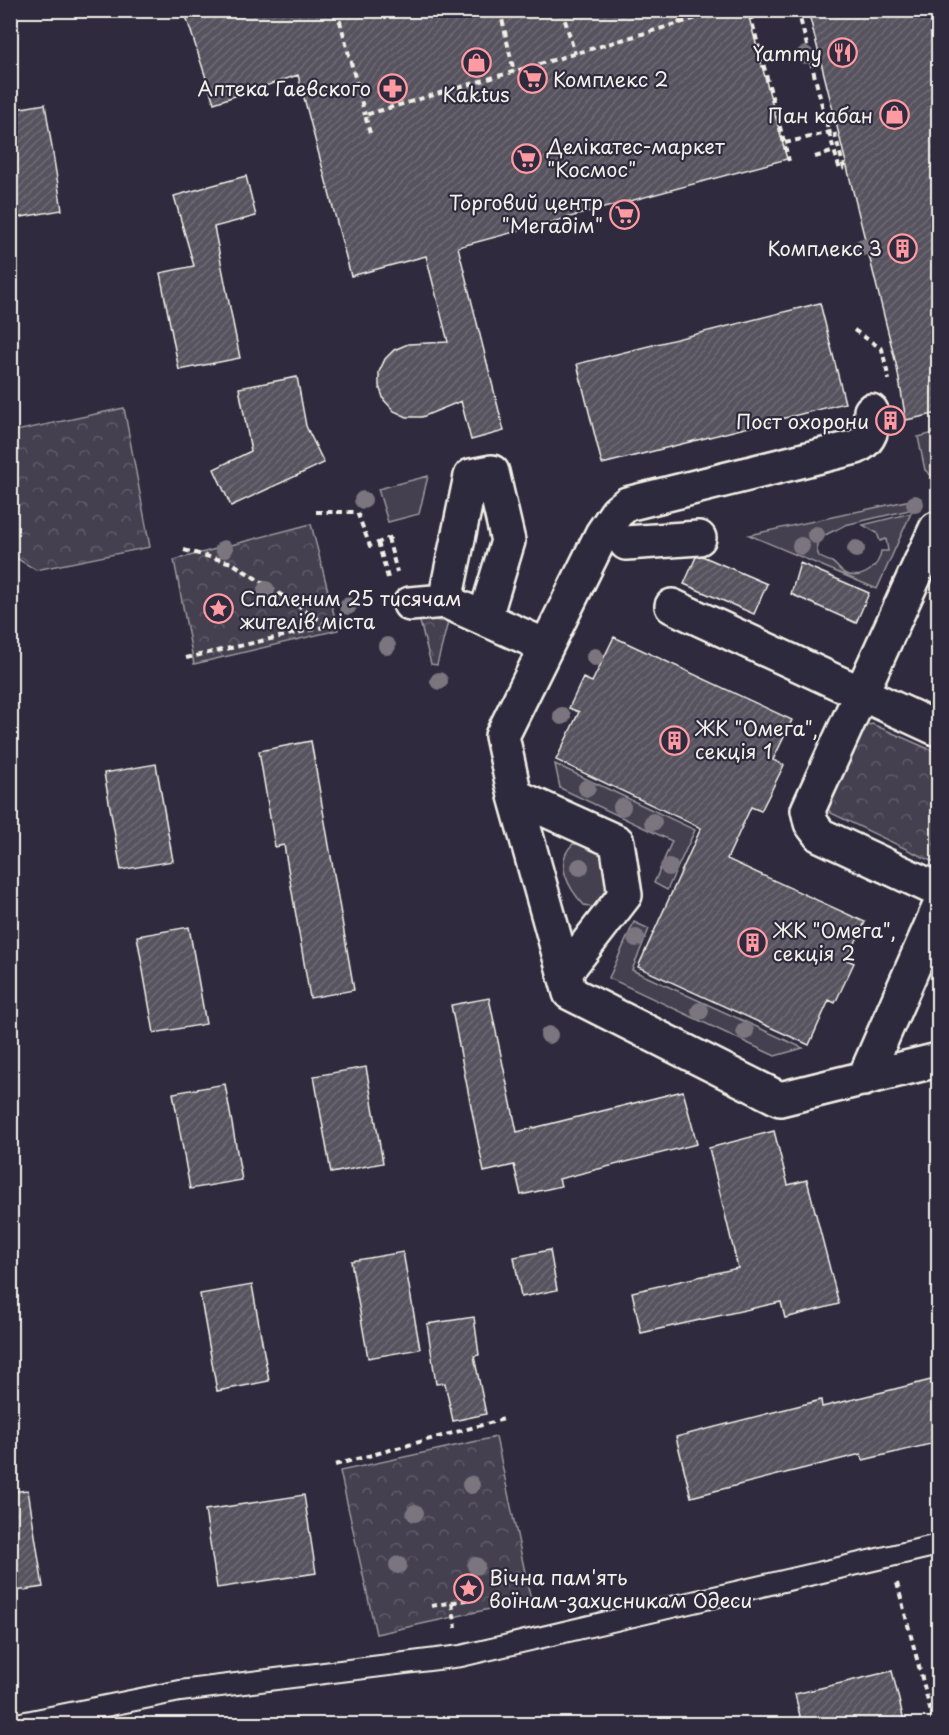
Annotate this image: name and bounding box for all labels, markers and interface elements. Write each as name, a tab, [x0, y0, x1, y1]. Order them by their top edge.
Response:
restaurant icon: Yammy	[827, 37, 859, 69]
place label: Yammy	[752, 38, 822, 68]
shop icon: Kaktus	[460, 47, 492, 79]
supermarket icon: Комплекс 2	[516, 63, 548, 95]
place label: Комплекс 2	[553, 64, 668, 94]
pharmacy icon: Аптека Гаевского	[376, 72, 408, 104]
place label: Аптека Гаевского	[198, 73, 371, 103]
place label: Kaktus	[442, 79, 510, 109]
shop icon: Пан кабан	[878, 99, 910, 131]
place label: Пан кабан	[768, 100, 873, 130]
place label: Делікатес-маркет "Космос"	[546, 131, 725, 184]
supermarket icon: Делікатес-маркет "Космос"	[510, 142, 542, 174]
place label: Торговий центр "Мегадім"	[449, 187, 603, 240]
supermarket icon: Торговий центр "Мегадім"	[608, 198, 640, 230]
building icon: Комплекс 3	[887, 232, 919, 264]
place label: Комплекс 3	[767, 233, 882, 263]
building icon: Пост охорони	[874, 405, 906, 437]
place label: Пост охорони	[736, 406, 869, 436]
place label: Спаленим 25 тисячам жителів міста	[239, 583, 462, 636]
place icon: Спаленим 25 тисячам жителів міста	[203, 593, 235, 625]
place label: ЖК "Омега", секція 1	[694, 713, 818, 766]
building icon: ЖК "Омега", секція 1	[658, 724, 690, 756]
place label: ЖК "Омега", секція 2	[772, 915, 896, 968]
building icon: ЖК "Омега", секція 2	[736, 926, 768, 958]
place label: Вічна пам'ять воїнам-захисникам Одеси	[489, 1562, 752, 1615]
place icon: Вічна пам'ять воїнам-захисникам Одеси	[452, 1573, 484, 1605]

